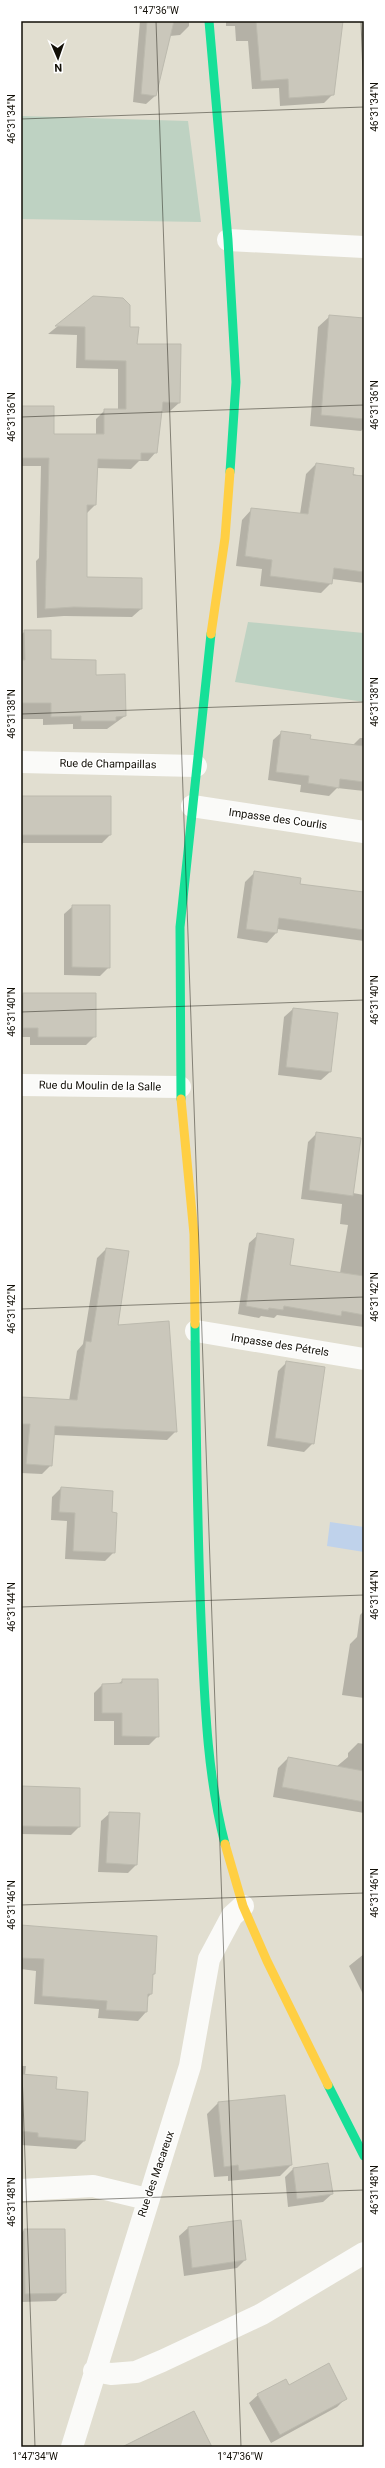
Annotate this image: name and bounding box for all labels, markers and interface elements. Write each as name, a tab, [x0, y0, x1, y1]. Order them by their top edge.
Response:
text: 1°47'36"W	[133, 5, 179, 16]
north arrow	[38, 38, 78, 78]
text: N	[54, 61, 62, 74]
text: 46°31'34"N	[369, 82, 380, 132]
text: 46°31'34"N	[6, 94, 17, 144]
text: 46°31'36"N	[369, 380, 380, 430]
text: 46°31'36"N	[6, 392, 17, 442]
text: 46°31'38"N	[369, 677, 380, 727]
text: 46°31'38"N	[6, 689, 17, 739]
street label: Rue de Champaillas	[59, 757, 157, 771]
street label: Impasse des Courlis	[228, 806, 328, 832]
text: 46°31'40"N	[369, 975, 380, 1025]
text: 46°31'40"N	[6, 987, 17, 1037]
street label: Rue du Moulin de la Salle	[39, 1078, 161, 1094]
text: 46°31'42"N	[369, 1272, 380, 1322]
text: 46°31'42"N	[6, 1284, 17, 1334]
street label: Impasse des Pétrels	[230, 1331, 330, 1359]
text: 46°31'44"N	[369, 1570, 380, 1620]
text: 46°31'44"N	[6, 1582, 17, 1632]
text: 46°31'46"N	[369, 1868, 380, 1918]
text: 46°31'46"N	[6, 1880, 17, 1930]
street label: Rue des Macareux	[135, 2129, 177, 2219]
text: 46°31'48"N	[369, 2165, 380, 2215]
text: 46°31'48"N	[6, 2177, 17, 2227]
text: 1°47'34"W	[12, 2451, 58, 2462]
text: 1°47'36"W	[217, 2451, 263, 2462]

